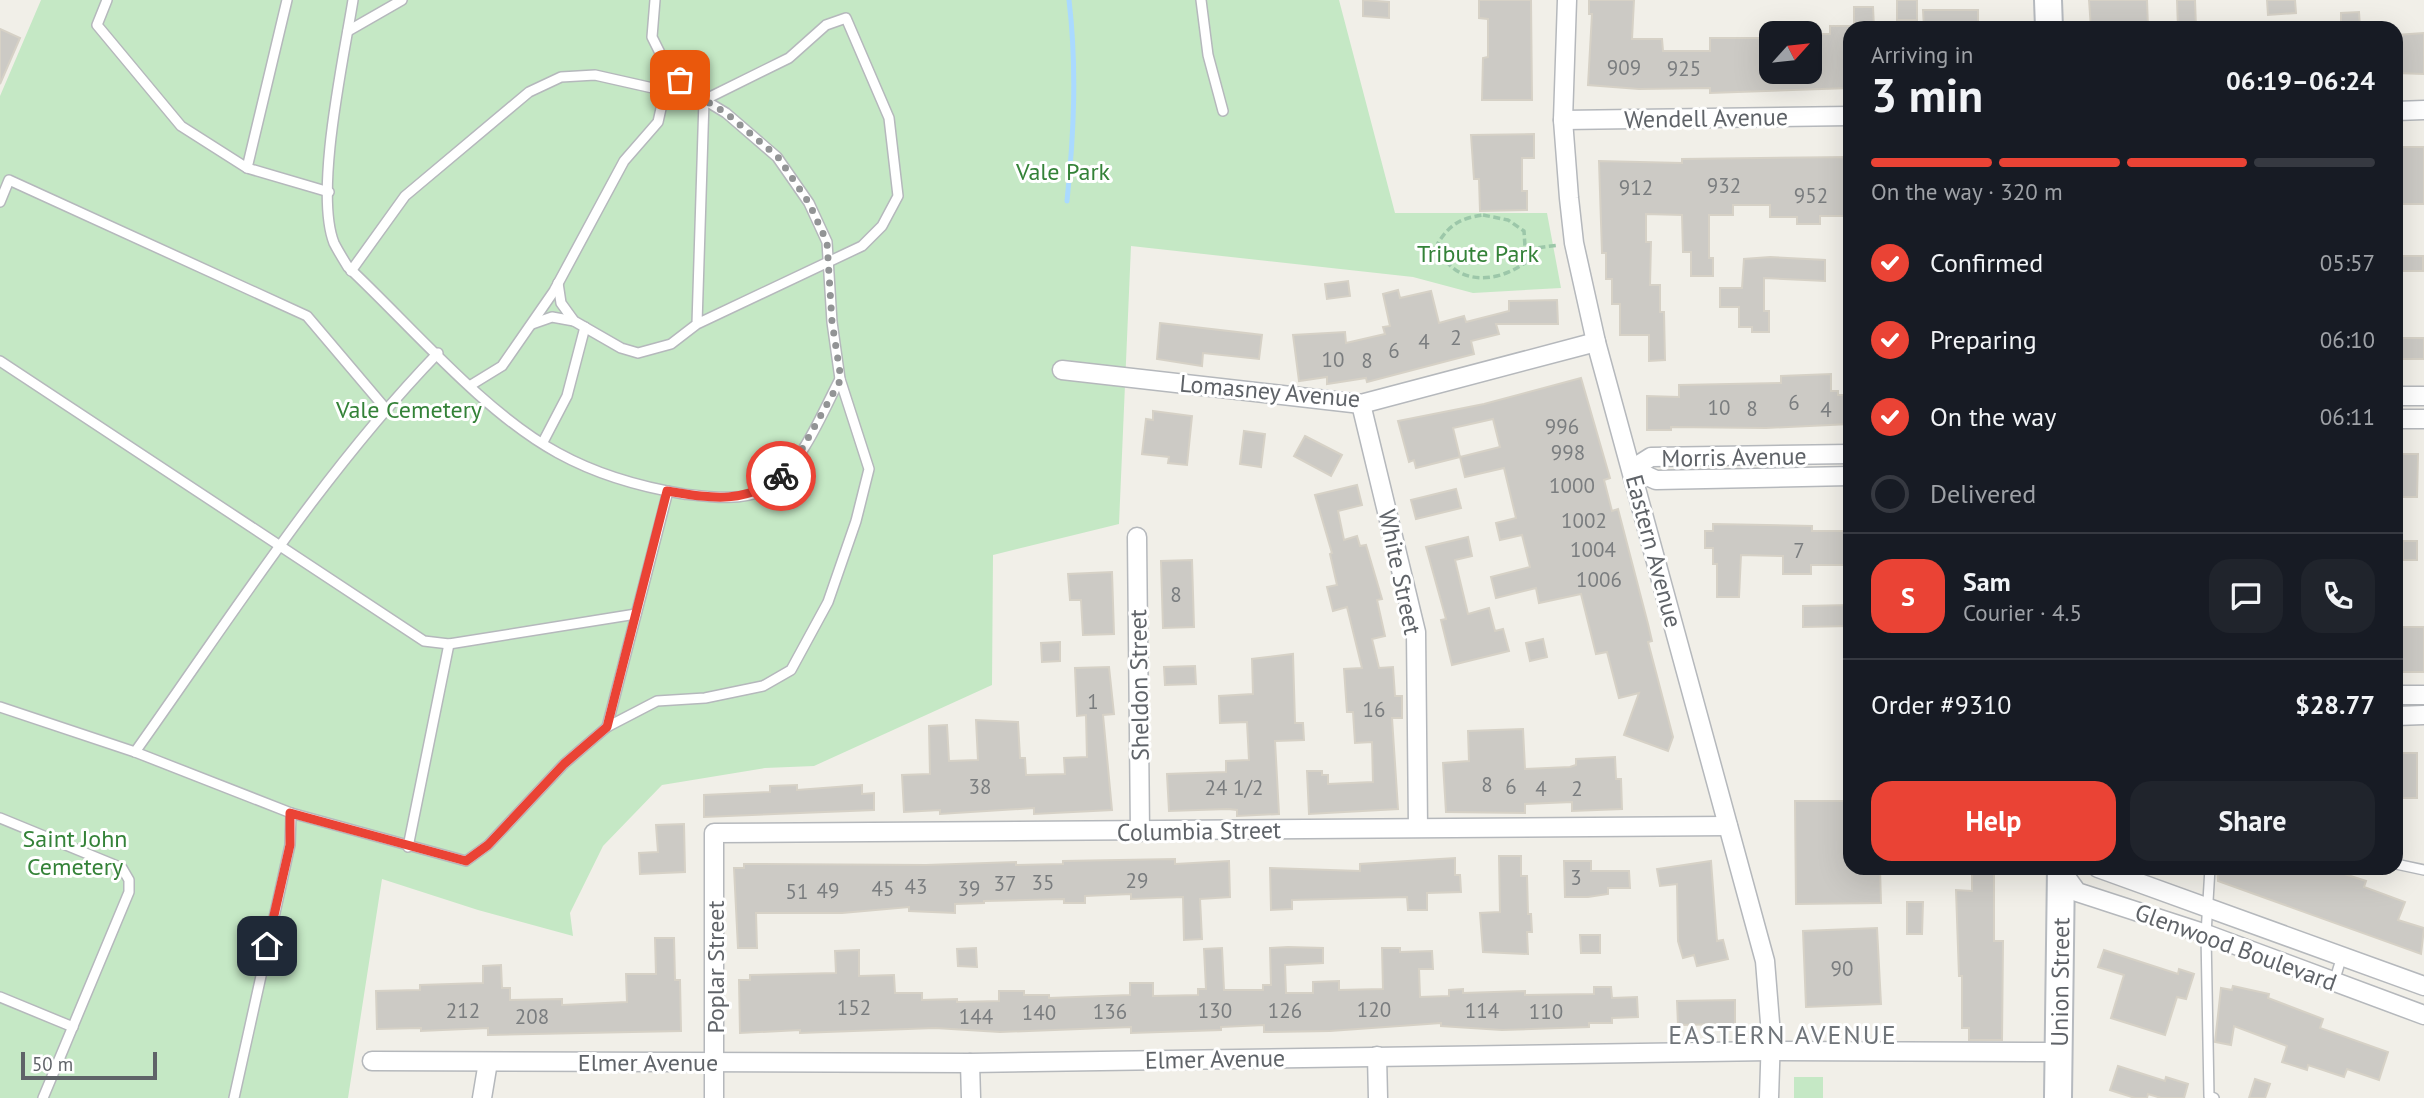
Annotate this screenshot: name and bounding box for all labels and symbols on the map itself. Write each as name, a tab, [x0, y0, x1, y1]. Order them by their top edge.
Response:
north arrow	[1759, 21, 1822, 84]
pin	[650, 50, 710, 110]
house number: 909	[1607, 54, 1641, 81]
house number: 925	[1667, 55, 1701, 82]
street label: Wendell Avenue	[1624, 101, 1788, 135]
park label: Vale Park	[1015, 156, 1111, 187]
house number: 932	[1707, 172, 1741, 199]
house number: 912	[1619, 174, 1653, 201]
house number: 952	[1794, 182, 1828, 209]
park label: Tribute Park	[1417, 238, 1539, 269]
house number: 2	[1450, 324, 1462, 351]
house number: 4	[1418, 328, 1430, 355]
house number: 6	[1388, 337, 1400, 364]
house number: 10	[1322, 346, 1344, 373]
house number: 8	[1361, 347, 1373, 374]
street label: Lomasney Avenue	[1178, 368, 1362, 414]
house number: 6	[1788, 389, 1800, 416]
park label: Vale Cemetery	[335, 394, 482, 425]
house number: 10	[1708, 394, 1730, 421]
house number: 8	[1746, 395, 1758, 422]
house number: 4	[1820, 396, 1832, 423]
house number: 996	[1545, 413, 1579, 440]
house number: 998	[1551, 439, 1585, 466]
street label: Morris Avenue	[1661, 440, 1807, 474]
courier	[746, 441, 816, 511]
street label: Eastern Avenue	[1619, 471, 1689, 631]
house number: 1000	[1549, 472, 1595, 499]
street label: White Street	[1372, 507, 1428, 637]
house number: 1002	[1561, 507, 1607, 534]
house number: 1004	[1570, 536, 1616, 563]
house number: 7	[1793, 537, 1805, 564]
house number: 1006	[1576, 566, 1622, 593]
house number: 8	[1170, 581, 1182, 608]
street label: Sheldon Street	[1122, 609, 1156, 761]
house number: 1	[1087, 688, 1099, 715]
house number: 16	[1363, 696, 1385, 723]
house number: 8	[1481, 771, 1493, 798]
house number: 38	[969, 773, 991, 800]
house number: 6	[1505, 773, 1517, 800]
house number: 24 1/2	[1205, 774, 1263, 801]
house number: 4	[1535, 775, 1547, 802]
house number: 2	[1571, 775, 1583, 802]
street label: Columbia Street	[1117, 814, 1281, 848]
park label: Saint John Cemetery	[23, 823, 127, 882]
house number: 3	[1570, 864, 1582, 891]
house number: 29	[1126, 867, 1148, 894]
house number: 35	[1032, 869, 1054, 896]
house number: 37	[994, 870, 1016, 897]
house number: 43	[905, 873, 927, 900]
house number: 45	[872, 875, 894, 902]
house number: 39	[958, 875, 980, 902]
house number: 49	[817, 877, 839, 904]
house number: 51	[786, 878, 808, 905]
street label: Glenwood Boulevard	[2131, 896, 2341, 998]
street label: Poplar Street	[700, 900, 731, 1034]
pin	[237, 916, 297, 976]
street label: Union Street	[2043, 917, 2076, 1047]
house number: 90	[1831, 955, 1853, 982]
house number: 152	[837, 994, 871, 1021]
house number: 120	[1357, 996, 1391, 1023]
house number: 212	[446, 997, 480, 1024]
house number: 130	[1198, 997, 1232, 1024]
house number: 126	[1268, 997, 1302, 1024]
house number: 114	[1465, 997, 1499, 1024]
house number: 136	[1093, 998, 1127, 1025]
house number: 110	[1529, 998, 1563, 1025]
house number: 140	[1022, 999, 1056, 1026]
house number: 208	[515, 1003, 549, 1030]
house number: 144	[959, 1003, 993, 1030]
district label: EASTERN AVENUE	[1668, 1018, 1898, 1051]
street label: Elmer Avenue	[1145, 1042, 1285, 1076]
street label: Elmer Avenue	[578, 1047, 718, 1078]
scale bar	[21, 1049, 158, 1081]

